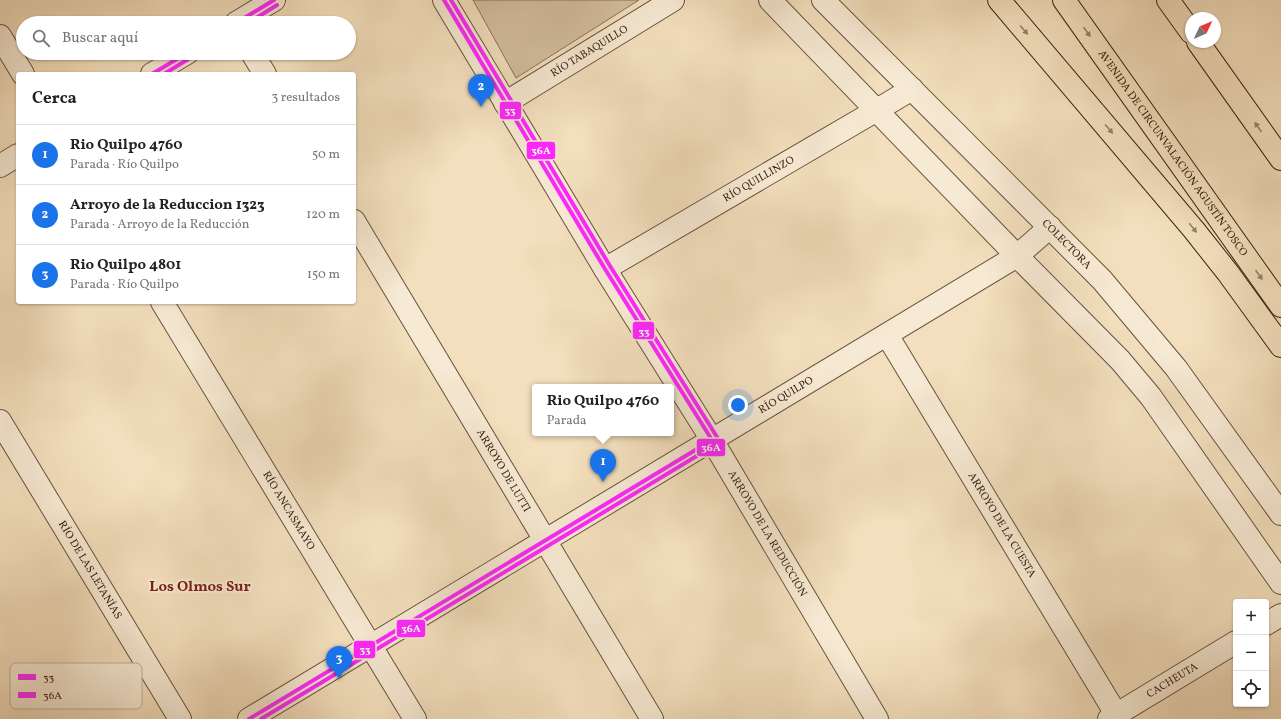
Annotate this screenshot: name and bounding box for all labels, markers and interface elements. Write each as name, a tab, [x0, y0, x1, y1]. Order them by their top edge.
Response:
north arrow	[1185, 12, 1221, 48]
search box	[16, 16, 356, 60]
street label: RÍO TABAQUILLO	[548, 22, 631, 81]
one-way arrow	[1020, 24, 1029, 35]
icon: search	[30, 27, 52, 49]
one-way arrow	[1083, 27, 1091, 37]
text: Buscar aquí	[62, 28, 138, 49]
street label: AVENIDA DE CIRCUNVALACIÓN AGUSTÍN TOSCO	[1094, 47, 1251, 260]
pin: 2	[468, 74, 494, 107]
text: Cerca	[32, 87, 77, 110]
text: 3 resultados	[271, 89, 340, 107]
line badge: 33	[499, 101, 522, 120]
text: 33	[504, 104, 516, 119]
one-way arrow	[1255, 122, 1263, 132]
one-way arrow	[1104, 123, 1113, 134]
text: Rio Quilpo 4760	[70, 135, 182, 156]
line badge: 36A	[526, 141, 556, 160]
text: 36A	[531, 144, 551, 159]
text: 1	[42, 146, 48, 164]
text: 50 m	[312, 146, 340, 164]
street label: RÍO QUILLINZO	[720, 152, 797, 206]
text: Parada · Río Quilpo	[70, 156, 179, 174]
text: Arroyo de la Reduccion 1323	[70, 195, 265, 216]
text: 2	[42, 206, 48, 224]
text: 120 m	[306, 206, 340, 224]
text: Parada · Arroyo de la Reducción	[70, 216, 249, 234]
street label: COLECTORA	[1038, 216, 1095, 273]
one-way arrow	[1188, 222, 1197, 233]
text: Rio Quilpo 4801	[70, 255, 181, 276]
text: 3	[42, 266, 48, 284]
text: 150 m	[307, 266, 340, 284]
one-way arrow	[1255, 270, 1263, 280]
text: Parada · Río Quilpo	[70, 276, 179, 294]
line badge: 33	[632, 321, 655, 340]
text: 33	[638, 325, 650, 340]
street label: RÍO QUILPO	[756, 373, 816, 418]
popup	[532, 384, 674, 436]
text: Rio Quilpo 4760	[547, 391, 659, 412]
your location	[728, 395, 748, 415]
text: Parada	[547, 412, 587, 430]
street label: ARROYO DE LUTTI	[473, 426, 534, 515]
line badge: 36A	[696, 438, 726, 457]
text: 36A	[701, 441, 721, 456]
pin: 1	[590, 449, 616, 482]
street label: RÍO ANCASMAYO	[259, 468, 318, 553]
street label: ARROYO DE LA REDUCCIÓN	[724, 468, 811, 599]
street label: ARROYO DE LA CUESTA	[964, 470, 1040, 581]
street label: RÍO DE LAS LETANÍAS	[54, 518, 126, 622]
district label: Los Olmos Sur	[149, 577, 251, 598]
map controls	[1233, 599, 1269, 707]
button: +	[1233, 599, 1269, 635]
line badge: 36A	[396, 619, 426, 638]
text: 36A	[401, 622, 421, 637]
button: −	[1233, 635, 1269, 671]
line badge: 33	[353, 640, 376, 659]
text: 33	[359, 643, 371, 658]
pin: 3	[326, 646, 352, 679]
street label: CACHEUTA	[1144, 659, 1201, 702]
legend	[10, 663, 142, 709]
text: 33	[43, 671, 55, 686]
button: locate	[1233, 671, 1269, 707]
text: 36A	[43, 689, 62, 704]

